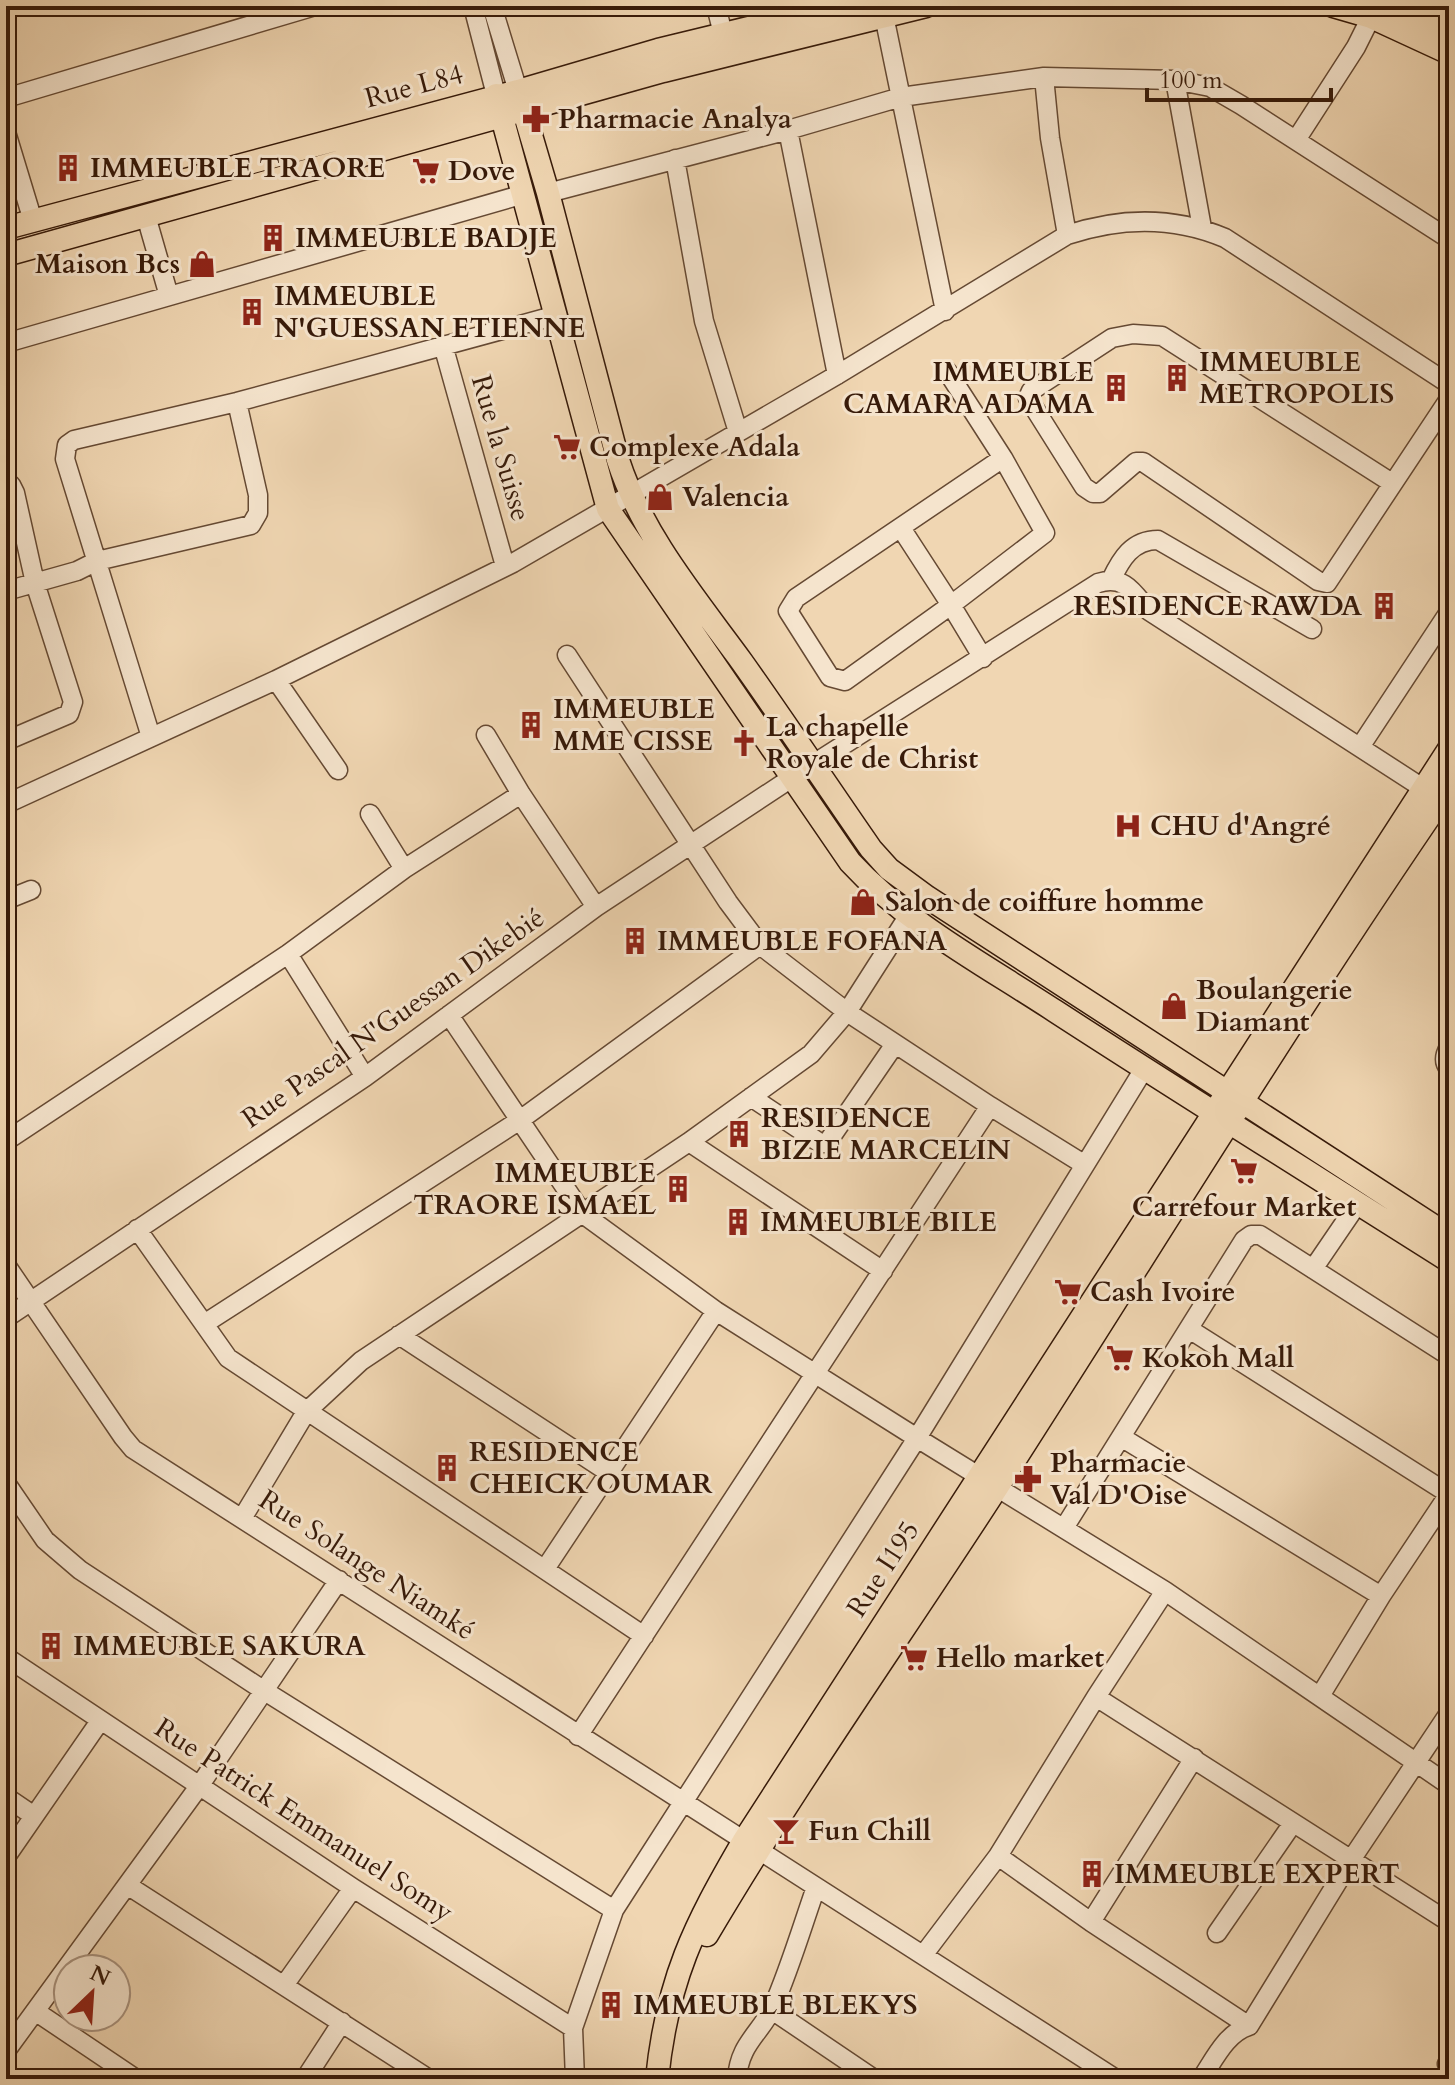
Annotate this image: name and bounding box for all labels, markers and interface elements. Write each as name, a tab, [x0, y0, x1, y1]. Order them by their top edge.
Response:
scale bar	[1147, 52, 1331, 102]
street label: Rue L84	[360, 55, 468, 117]
text: 100 m	[1159, 64, 1223, 97]
place label: Pharmacie Analya	[558, 100, 792, 138]
pharmacy icon: Pharmacie Analya	[521, 104, 551, 134]
place label: IMMEUBLE TRAORE	[90, 149, 385, 187]
place label: Dove	[448, 152, 515, 190]
building icon: IMMEUBLE TRAORE	[53, 153, 83, 183]
supermarket icon: Dove	[411, 156, 441, 186]
place label: IMMEUBLE BADJE	[295, 219, 557, 257]
building icon: IMMEUBLE BADJE	[258, 223, 288, 253]
place label: Maison Bcs	[35, 245, 180, 283]
shop icon: Maison Bcs	[187, 249, 217, 279]
place label: IMMEUBLE N'GUESSAN ETIENNE	[274, 277, 585, 347]
building icon: IMMEUBLE N'GUESSAN ETIENNE	[237, 297, 267, 327]
place label: IMMEUBLE METROPOLIS	[1199, 343, 1394, 413]
place label: IMMEUBLE CAMARA ADAMA	[843, 353, 1094, 423]
building icon: IMMEUBLE METROPOLIS	[1162, 363, 1192, 393]
street label: Rue la Suisse	[462, 370, 540, 526]
building icon: IMMEUBLE CAMARA ADAMA	[1101, 373, 1131, 403]
place label: Complexe Adala	[589, 428, 800, 466]
supermarket icon: Complexe Adala	[552, 432, 582, 462]
place label: Valencia	[682, 478, 789, 516]
shop icon: Valencia	[645, 482, 675, 512]
place label: RESIDENCE RAWDA	[1073, 587, 1362, 625]
building icon: RESIDENCE RAWDA	[1369, 591, 1399, 621]
place label: IMMEUBLE MME CISSE	[553, 690, 715, 760]
place label: La chapelle Royale de Christ	[766, 708, 978, 778]
building icon: IMMEUBLE MME CISSE	[516, 710, 546, 740]
church icon: La chapelle Royale de Christ	[729, 728, 759, 758]
place label: CHU d'Angré	[1150, 807, 1331, 845]
hospital icon: CHU d'Angré	[1113, 811, 1143, 841]
place label: Salon de coiffure homme	[885, 883, 1204, 921]
shop icon: Salon de coiffure homme	[848, 887, 878, 917]
street label: Rue Pascal N'Guessan Dikebié	[234, 899, 552, 1137]
place label: IMMEUBLE FOFANA	[657, 922, 947, 960]
building icon: IMMEUBLE FOFANA	[620, 926, 650, 956]
place label: Boulangerie Diamant	[1196, 971, 1353, 1041]
shop icon: Boulangerie Diamant	[1159, 991, 1189, 1021]
place label: RESIDENCE BIZIE MARCELIN	[761, 1099, 1011, 1169]
building icon: RESIDENCE BIZIE MARCELIN	[724, 1119, 754, 1149]
place label: IMMEUBLE TRAORE ISMAEL	[413, 1154, 656, 1224]
supermarket icon: Carrefour Market	[1229, 1156, 1259, 1186]
building icon: IMMEUBLE TRAORE ISMAEL	[663, 1174, 693, 1204]
place label: Carrefour Market	[1132, 1188, 1356, 1226]
place label: IMMEUBLE BILE	[760, 1203, 997, 1241]
building icon: IMMEUBLE BILE	[723, 1207, 753, 1237]
place label: Cash Ivoire	[1090, 1273, 1235, 1311]
supermarket icon: Cash Ivoire	[1053, 1277, 1083, 1307]
place label: Kokoh Mall	[1142, 1339, 1294, 1377]
supermarket icon: Kokoh Mall	[1105, 1343, 1135, 1373]
place label: RESIDENCE CHEICK OUMAR	[469, 1433, 713, 1503]
place label: Pharmacie Val D'Oise	[1050, 1444, 1187, 1514]
building icon: RESIDENCE CHEICK OUMAR	[432, 1453, 462, 1483]
pharmacy icon: Pharmacie Val D'Oise	[1013, 1464, 1043, 1494]
street label: Rue Solange Niamké	[252, 1481, 482, 1649]
street label: Rue I195	[838, 1514, 928, 1624]
place label: IMMEUBLE SAKURA	[73, 1627, 366, 1665]
building icon: IMMEUBLE SAKURA	[36, 1631, 66, 1661]
place label: Hello market	[936, 1639, 1104, 1677]
supermarket icon: Hello market	[899, 1643, 929, 1673]
street label: Rue Patrick Emmanuel Somy	[147, 1709, 461, 1931]
place label: Fun Chill	[808, 1812, 931, 1850]
bar icon: Fun Chill	[771, 1816, 801, 1846]
place label: IMMEUBLE EXPERT	[1114, 1855, 1399, 1893]
building icon: IMMEUBLE EXPERT	[1077, 1859, 1107, 1889]
north arrow	[52, 1953, 132, 2033]
text: N	[85, 1958, 115, 1993]
place label: IMMEUBLE BLEKYS	[633, 1986, 918, 2024]
building icon: IMMEUBLE BLEKYS	[596, 1990, 626, 2020]

